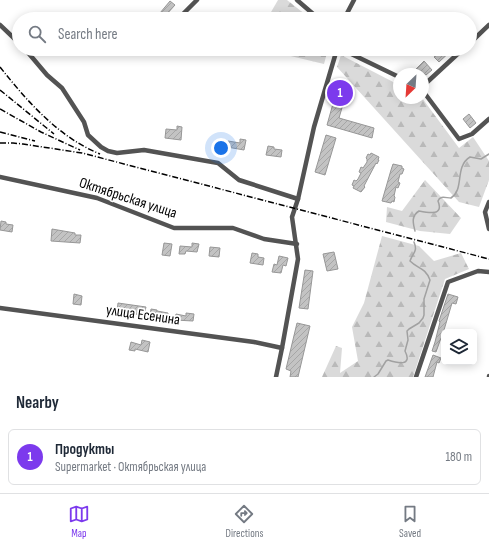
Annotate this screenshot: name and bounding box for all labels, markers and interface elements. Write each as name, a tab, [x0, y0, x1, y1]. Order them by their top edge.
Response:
search box	[12, 12, 477, 56]
icon: search	[26, 23, 48, 45]
text: Search here	[58, 25, 118, 44]
north arrow	[393, 68, 429, 104]
pin: 1	[327, 78, 353, 108]
your location	[211, 138, 231, 158]
street label: Октябрьская улица	[77, 173, 179, 223]
street label: улица Есенина	[105, 300, 181, 330]
map controls	[441, 329, 477, 365]
button: layers	[441, 329, 477, 365]
text: Nearby	[16, 393, 59, 413]
text: Продукты	[55, 440, 114, 459]
text: 1	[27, 449, 33, 465]
text: 180 m	[446, 449, 472, 465]
text: Supermarket · Октябрьская улица	[55, 459, 206, 475]
tab: Map	[68, 503, 90, 540]
tab: Directions	[226, 503, 263, 540]
tab: Saved	[399, 503, 421, 540]

